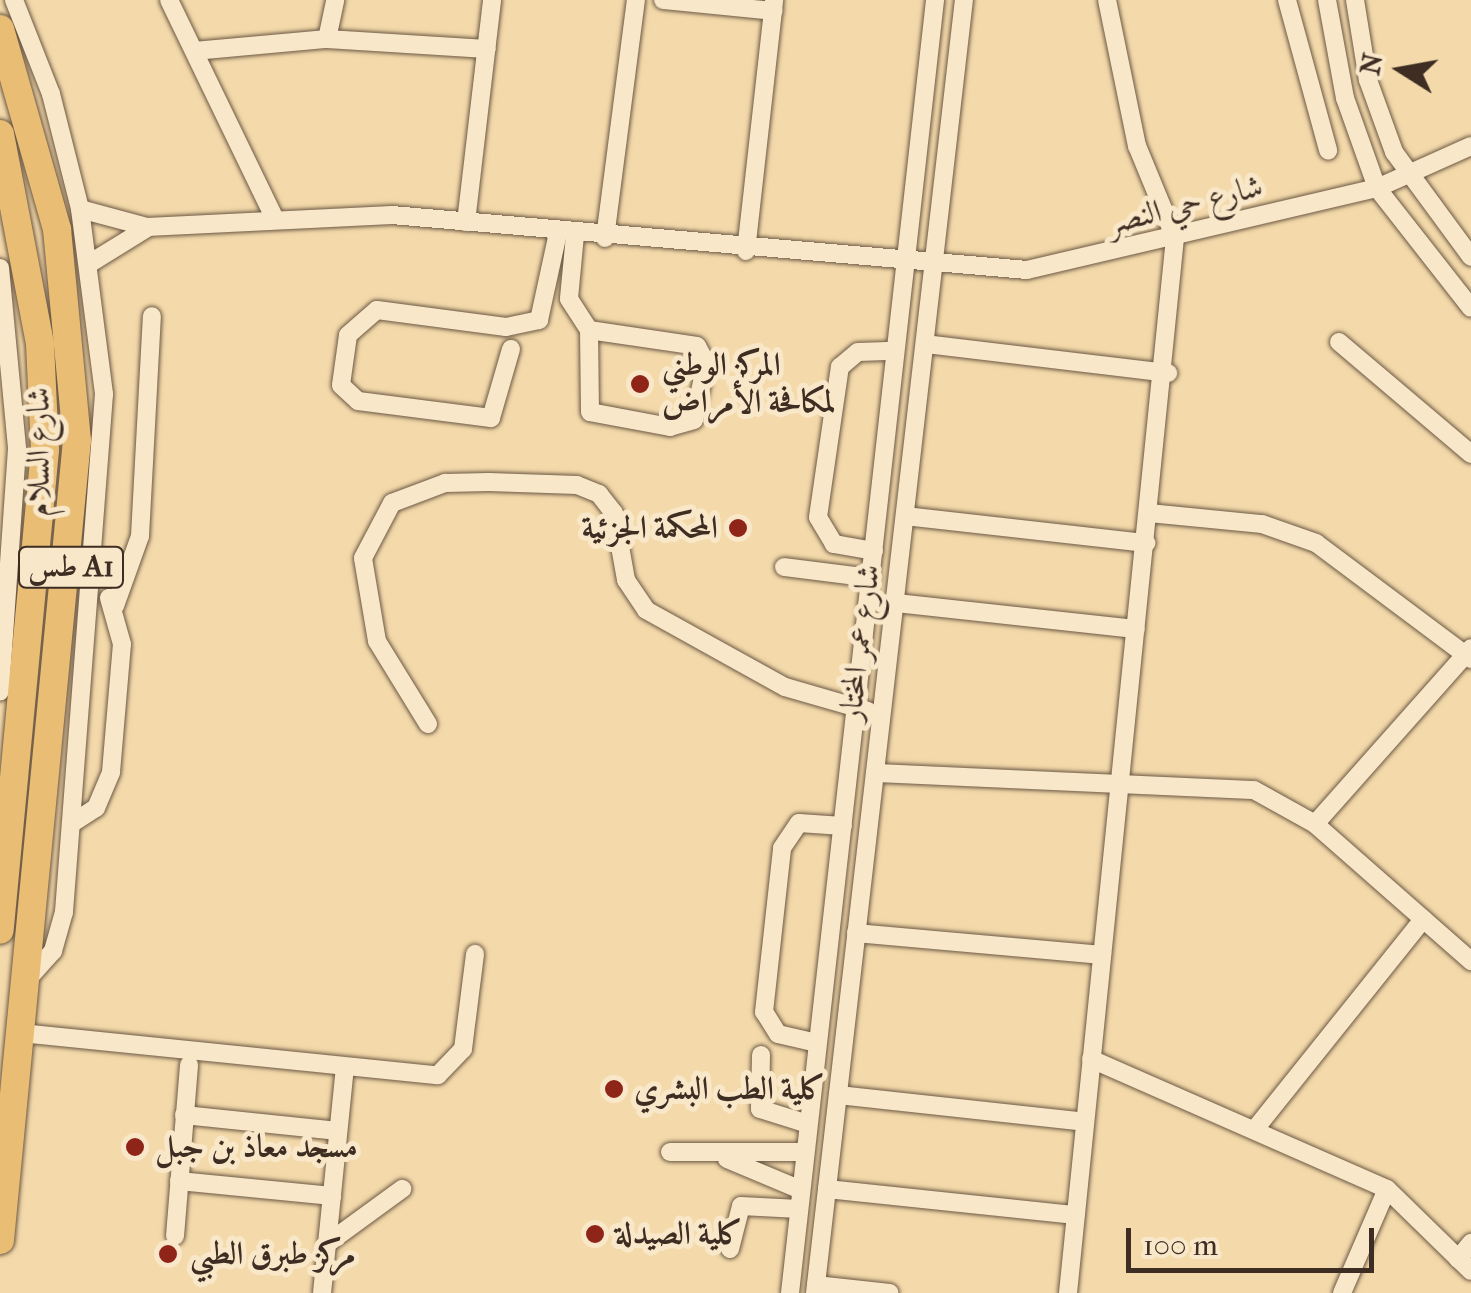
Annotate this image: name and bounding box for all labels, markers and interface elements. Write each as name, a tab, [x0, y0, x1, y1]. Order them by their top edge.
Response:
north arrow	[1351, 20, 1451, 120]
text: N	[1353, 51, 1389, 78]
street label: شارع حي النصر	[1103, 167, 1267, 243]
place label: المركز الوطني لمكافحة الأمراض	[662, 347, 836, 422]
marker: المركز الوطني لمكافحة الأمراض	[627, 371, 653, 397]
street label: شارع السلام	[20, 387, 58, 517]
place label: المحكمة الجزئية	[582, 509, 718, 547]
marker: المحكمة الجزئية	[727, 517, 749, 539]
road number: طس A1	[16, 542, 126, 592]
street label: شارع عمر المختار	[831, 562, 889, 724]
place label: كلية الطب البشري	[634, 1070, 826, 1108]
marker: كلية الطب البشري	[603, 1078, 625, 1100]
place label: مسجد معاذ بن جبل	[155, 1128, 358, 1166]
marker: مسجد معاذ بن جبل	[124, 1136, 146, 1158]
scale bar	[1131, 1208, 1378, 1270]
place label: كلية الصيدلة	[615, 1215, 743, 1253]
marker: كلية الصيدلة	[584, 1223, 606, 1245]
text: 100 m	[1143, 1228, 1218, 1263]
place label: مركز طبرق الطبي	[190, 1235, 356, 1273]
marker: مركز طبرق الطبي	[155, 1241, 181, 1267]

